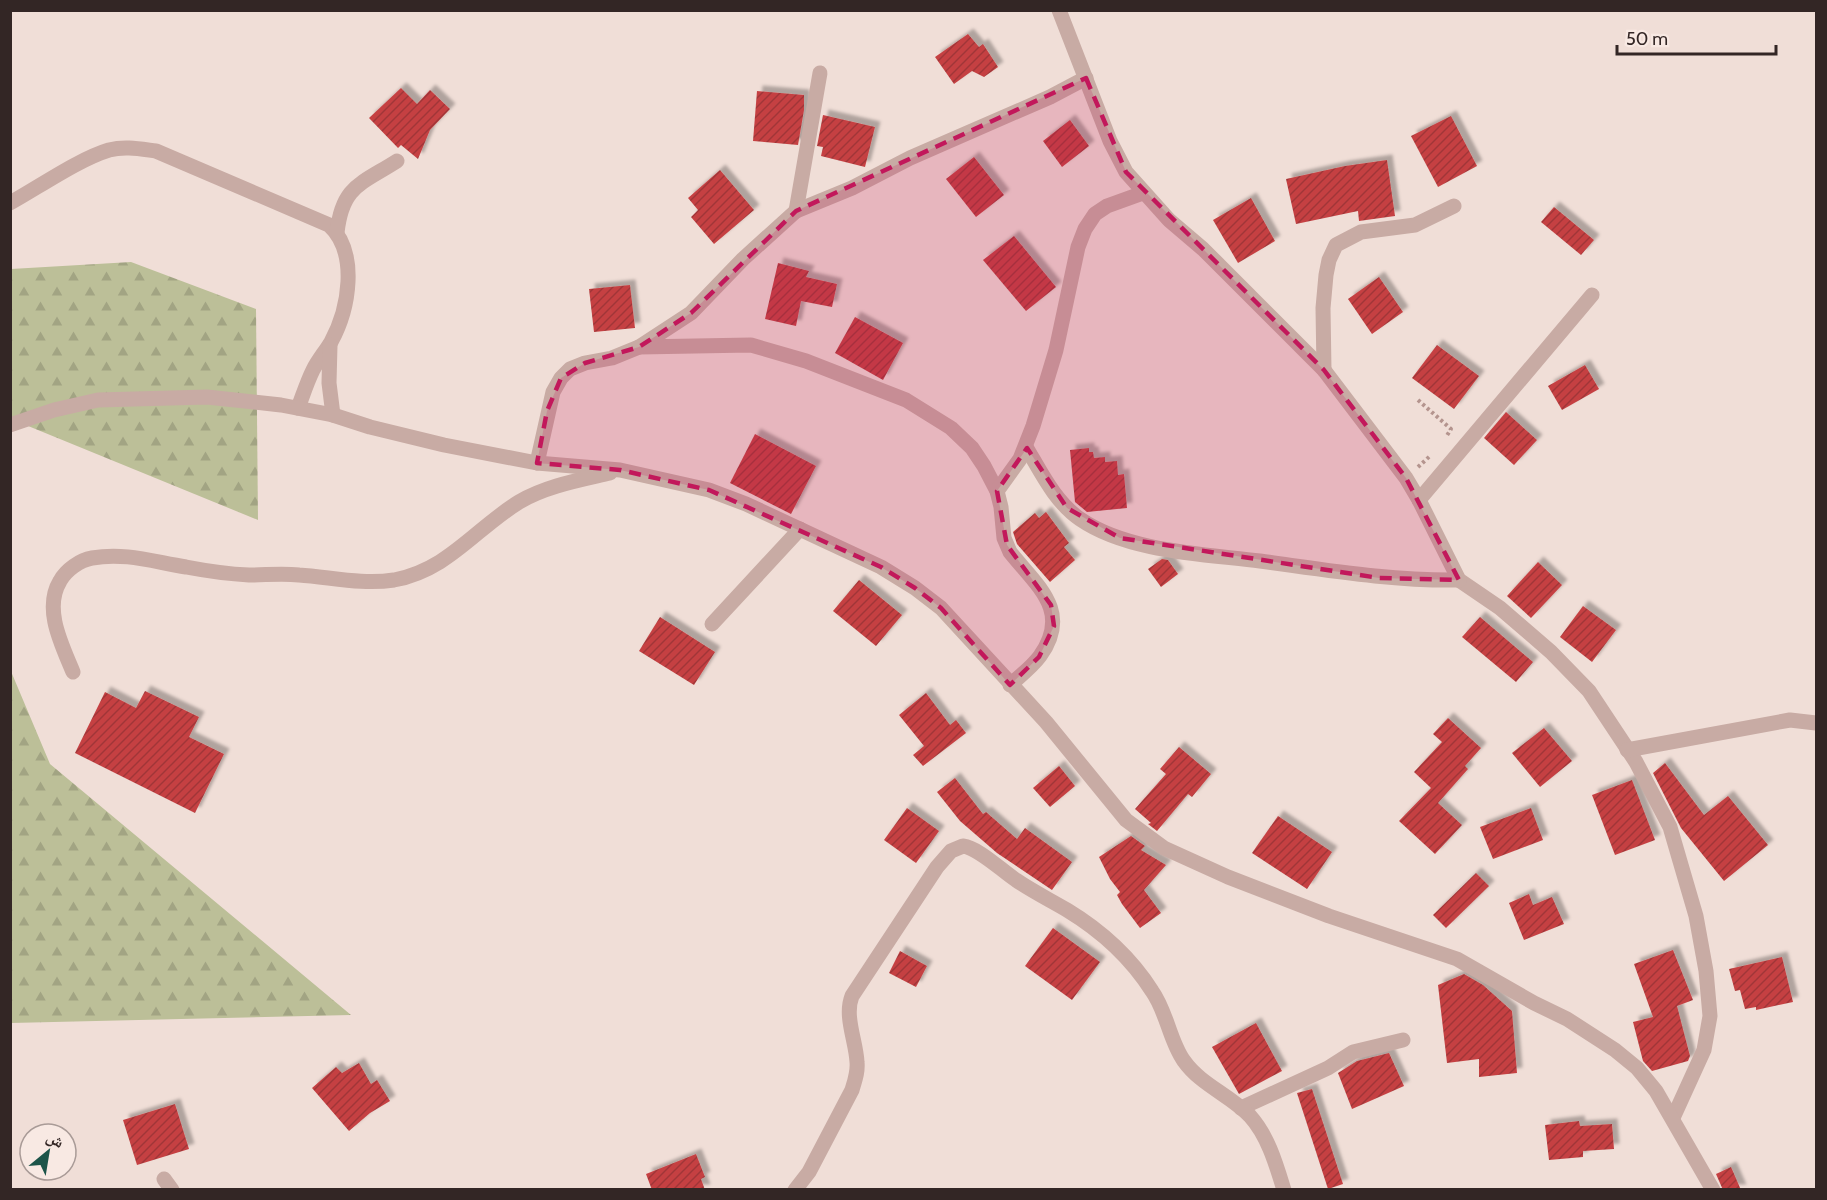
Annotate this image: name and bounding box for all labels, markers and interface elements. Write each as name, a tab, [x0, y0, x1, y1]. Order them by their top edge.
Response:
scale bar	[1617, 18, 1776, 56]
text: 50 m	[1626, 28, 1668, 50]
north arrow	[18, 1122, 78, 1182]
text: ش	[43, 1127, 67, 1152]

